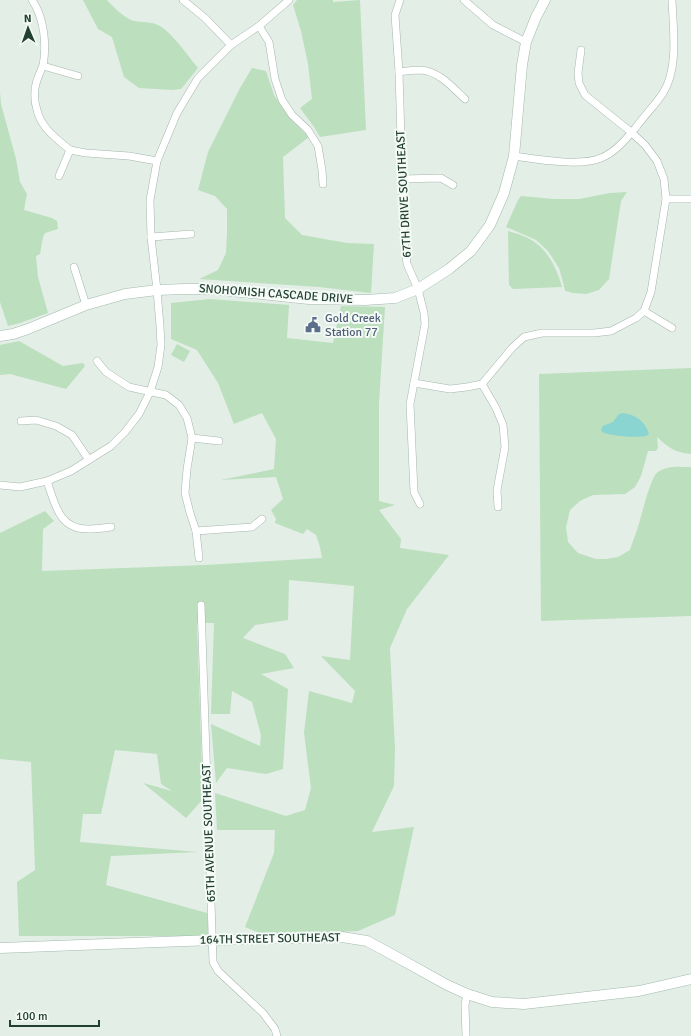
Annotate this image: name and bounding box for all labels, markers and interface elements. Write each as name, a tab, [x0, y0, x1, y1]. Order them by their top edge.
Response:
north arrow	[8, 8, 48, 48]
text: N	[24, 12, 32, 25]
street label: 67TH DRIVE SOUTHEAST	[393, 130, 415, 258]
street label: SNOHOMISH CASCADE DRIVE	[198, 281, 354, 307]
place label: Gold Creek Station 77	[325, 311, 381, 340]
public building icon: Gold Creek Station 77	[304, 316, 322, 334]
street label: 65TH AVENUE SOUTHEAST	[199, 763, 219, 903]
street label: 164TH STREET SOUTHEAST	[200, 930, 341, 948]
scale bar	[10, 1002, 99, 1028]
text: 100 m	[16, 1009, 48, 1024]

